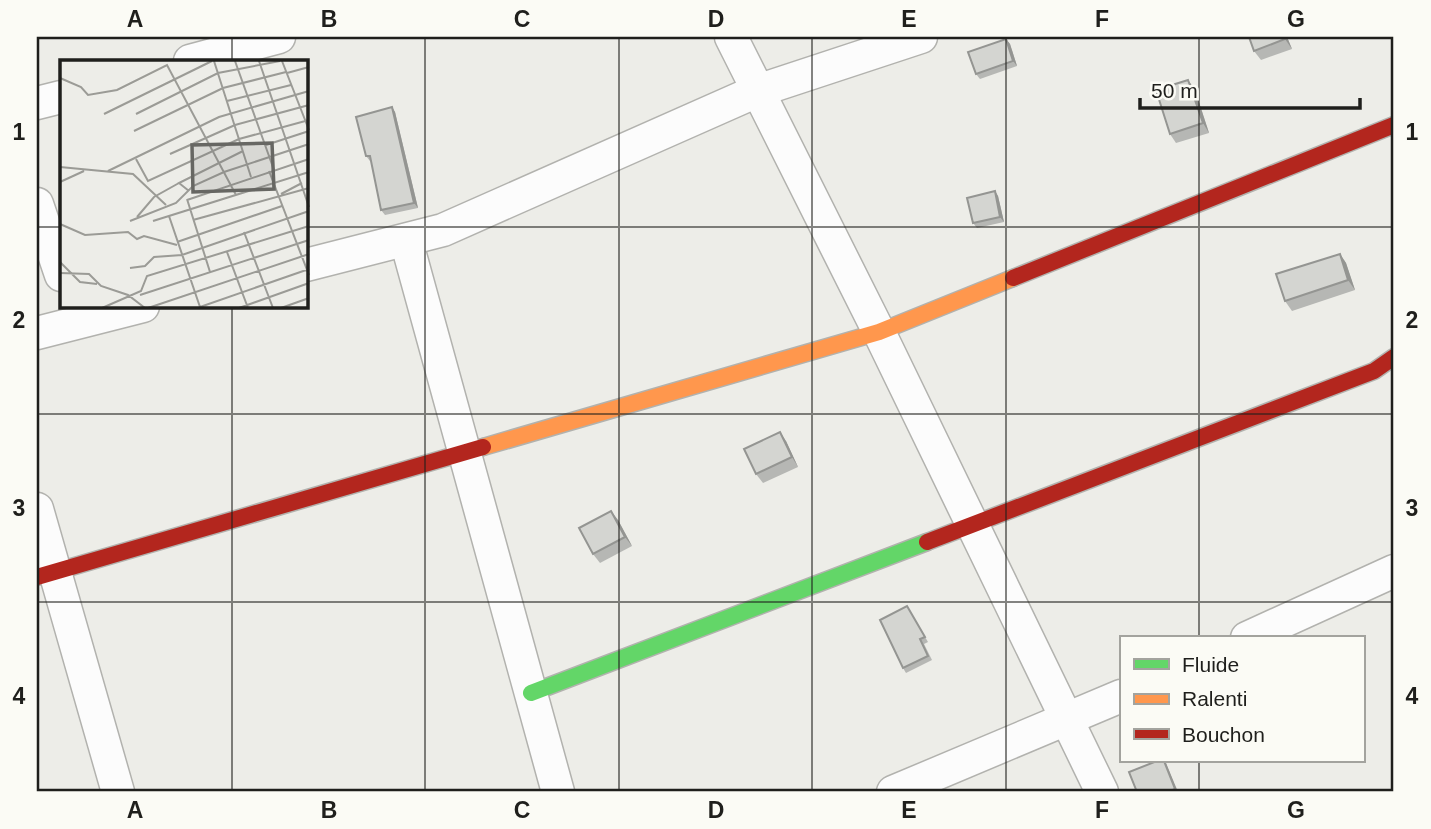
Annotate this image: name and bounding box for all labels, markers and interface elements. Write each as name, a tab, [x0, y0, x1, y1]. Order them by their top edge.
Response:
text: A	[127, 6, 143, 32]
text: B	[321, 6, 337, 32]
text: C	[514, 6, 530, 32]
text: D	[708, 6, 724, 32]
text: E	[901, 6, 917, 32]
text: F	[1095, 6, 1109, 32]
text: G	[1287, 6, 1305, 32]
inset map	[60, 60, 308, 308]
scale bar	[1140, 66, 1361, 110]
text: 50 m	[1151, 79, 1198, 102]
text: 1	[13, 119, 26, 145]
text: 1	[1406, 119, 1419, 145]
text: 2	[13, 307, 25, 333]
text: 2	[1406, 307, 1418, 333]
text: 3	[13, 495, 25, 521]
text: 3	[1406, 495, 1418, 521]
legend	[1120, 636, 1364, 762]
text: Fluide	[1182, 653, 1239, 676]
text: 4	[13, 683, 26, 709]
text: 4	[1406, 683, 1419, 709]
text: Ralenti	[1182, 687, 1247, 710]
text: Bouchon	[1182, 723, 1265, 746]
text: A	[127, 797, 143, 823]
text: B	[321, 797, 337, 823]
text: C	[514, 797, 530, 823]
text: D	[708, 797, 724, 823]
text: E	[901, 797, 917, 823]
text: F	[1095, 797, 1109, 823]
text: G	[1287, 797, 1305, 823]

